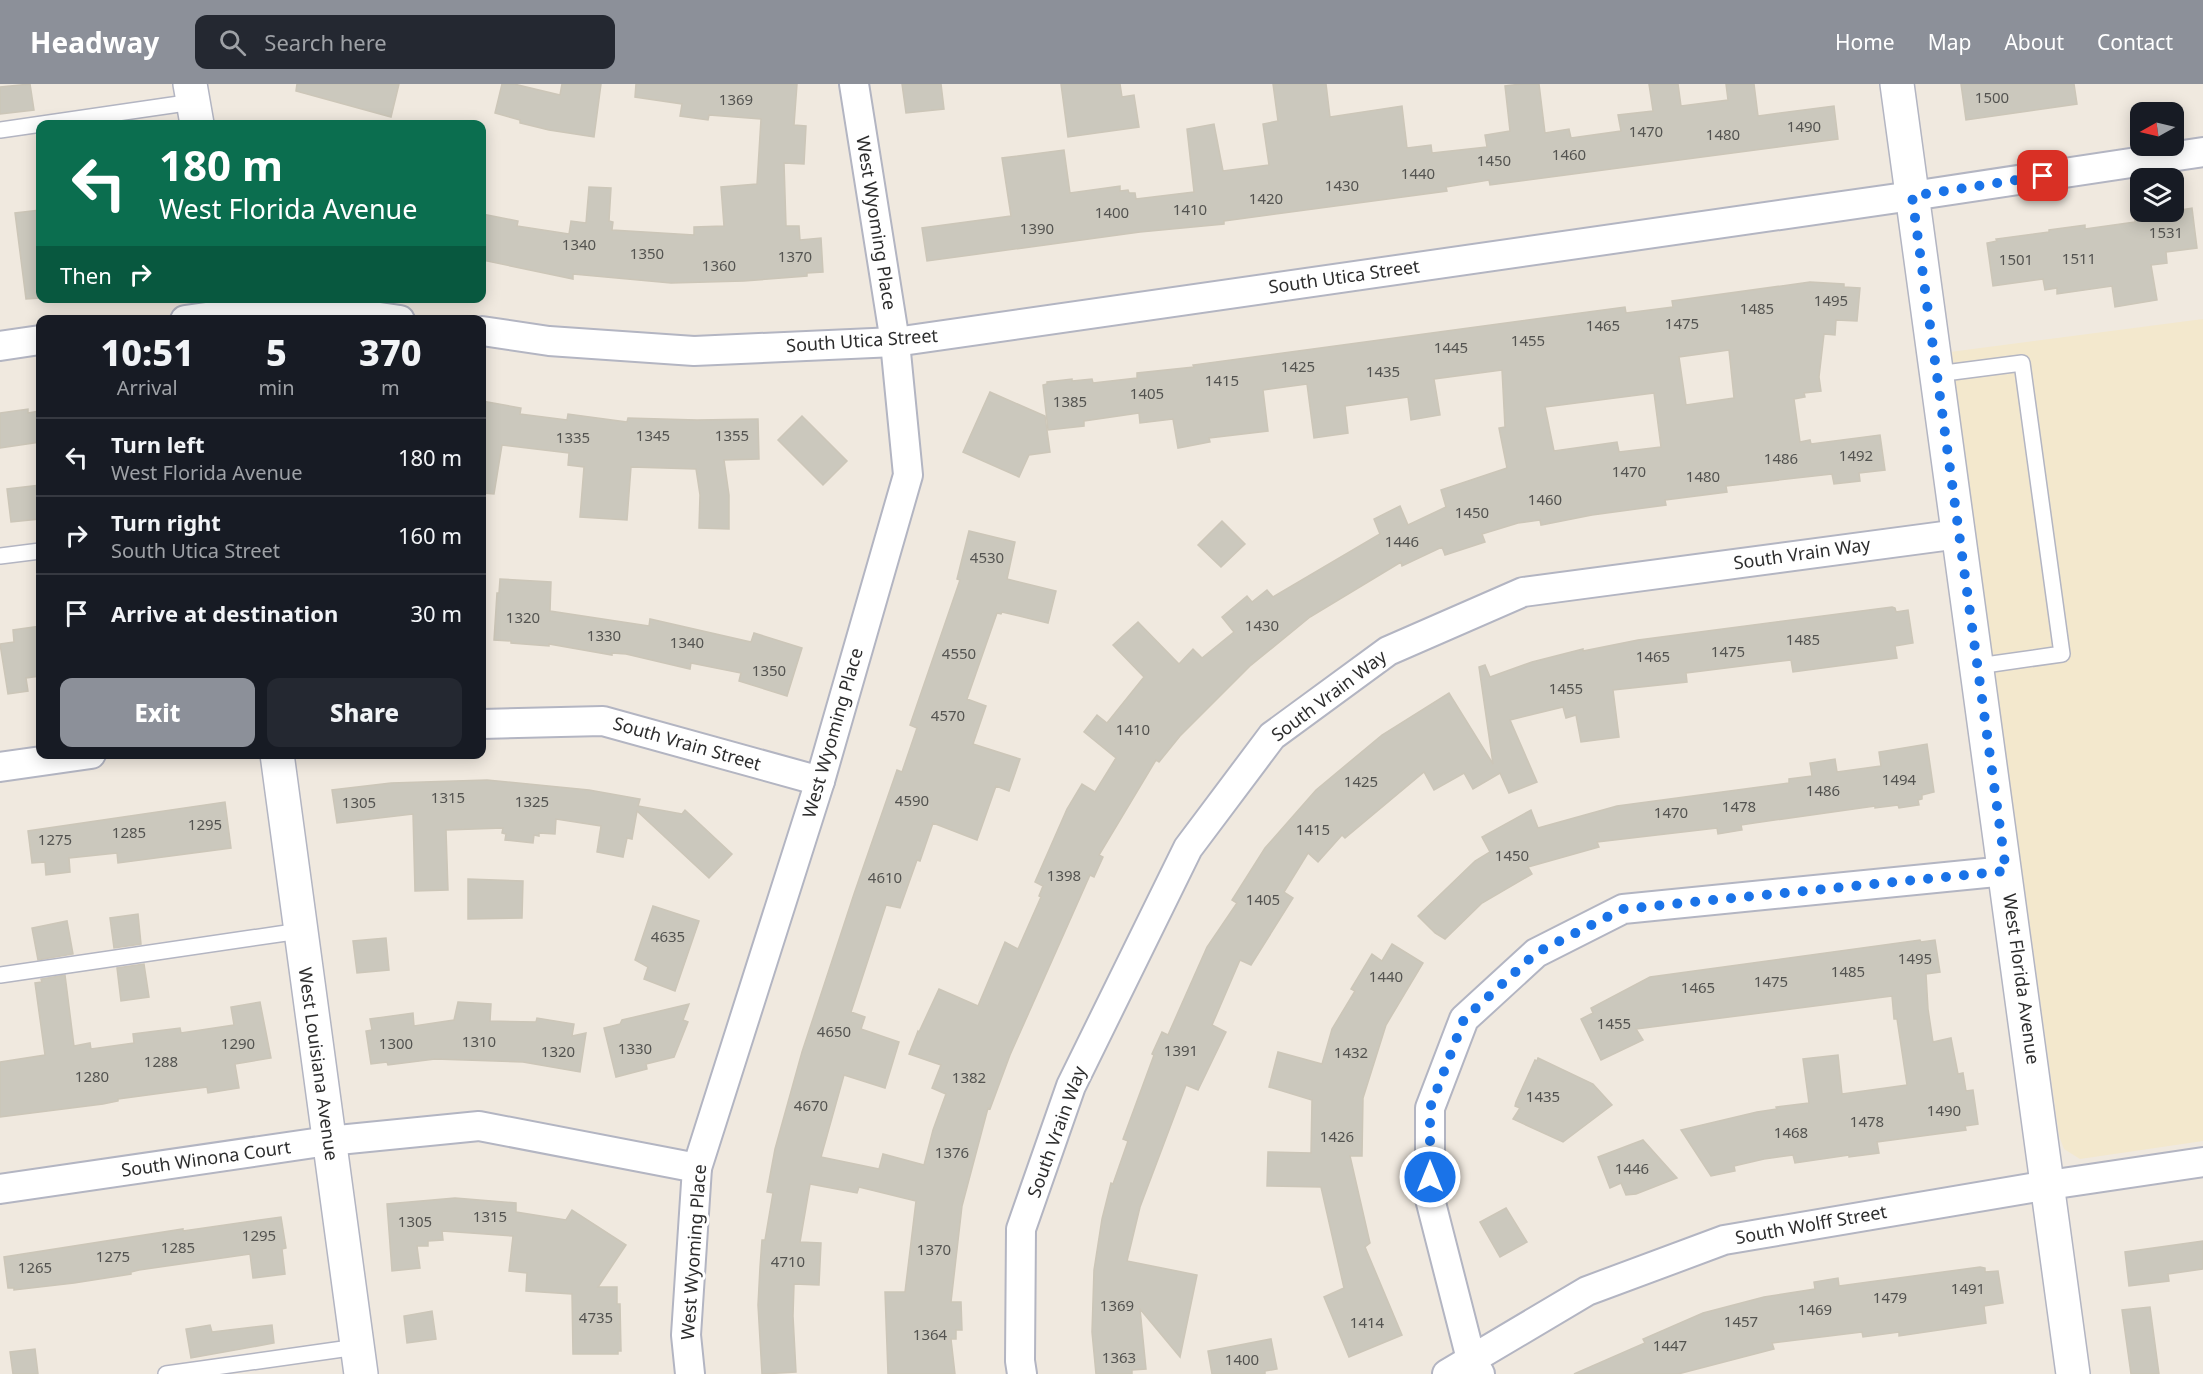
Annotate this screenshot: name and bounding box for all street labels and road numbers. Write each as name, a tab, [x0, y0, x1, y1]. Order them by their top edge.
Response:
street label: West Wyoming Place	[851, 134, 903, 312]
street label: South Utica Street	[1267, 253, 1421, 298]
street label: South Utica Street	[785, 323, 939, 357]
street label: South Vrain Way	[1732, 531, 1873, 575]
street label: South Vrain Way	[1266, 644, 1391, 746]
street label: West Wyoming Place	[796, 645, 868, 821]
street label: South Vrain Street	[611, 710, 764, 776]
street label: West Florida Avenue	[1998, 892, 2046, 1066]
street label: West Louisiana Avenue	[294, 966, 344, 1162]
street label: South Vrain Way	[1021, 1062, 1091, 1201]
street label: South Winona Court	[120, 1134, 293, 1182]
street label: West Wyoming Place	[675, 1163, 711, 1341]
street label: South Wolff Street	[1733, 1199, 1889, 1249]

